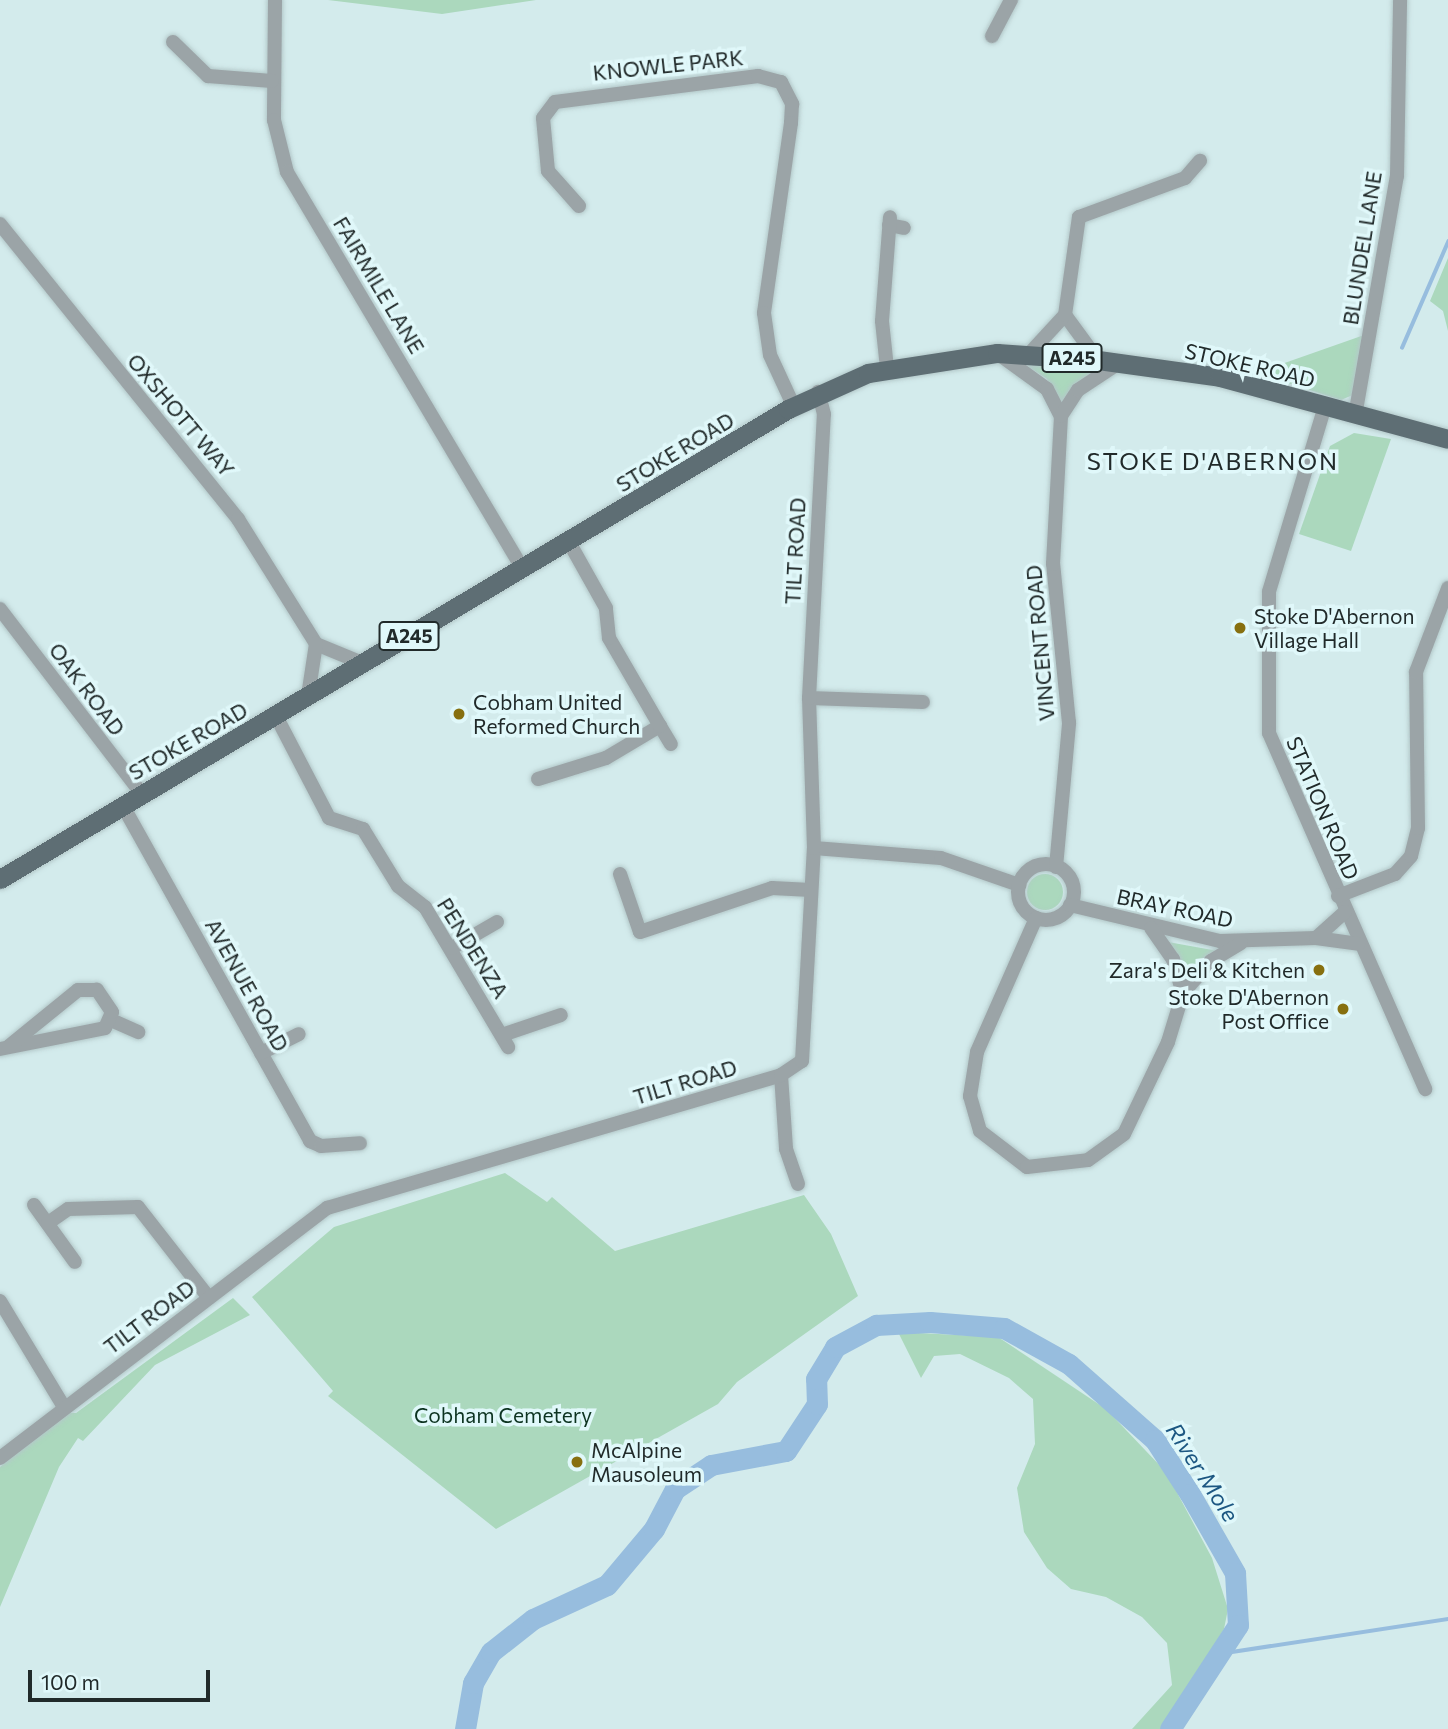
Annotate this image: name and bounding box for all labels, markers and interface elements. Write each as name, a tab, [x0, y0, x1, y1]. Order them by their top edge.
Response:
street label: KNOWLE PARK	[591, 45, 745, 85]
street label: BLUNDEL LANE	[1337, 169, 1387, 327]
street label: FAIRMILE LANE	[328, 212, 430, 358]
street label: STOKE ROAD	[1182, 338, 1318, 392]
road number: A245	[1040, 342, 1104, 374]
street label: OXSHOTT WAY	[122, 349, 240, 481]
street label: STOKE ROAD	[612, 407, 738, 497]
district label: STOKE D'ABERNON	[1089, 447, 1337, 475]
street label: TILT ROAD	[780, 497, 810, 605]
street label: VINCENT ROAD	[1021, 564, 1059, 722]
place label: Stoke D'Abernon Village Hall	[1254, 603, 1415, 653]
marker: Stoke D'Abernon Village Hall	[1232, 620, 1248, 636]
road number: A245	[378, 621, 440, 652]
street label: OAK ROAD	[44, 638, 130, 740]
place label: Cobham United Reformed Church	[473, 689, 640, 739]
street label: STOKE ROAD	[124, 697, 252, 785]
marker: Cobham United Reformed Church	[451, 706, 467, 722]
street label: STATION ROAD	[1282, 733, 1364, 883]
street label: BRAY ROAD	[1115, 883, 1235, 933]
street label: PENDENZA	[432, 893, 514, 1003]
street label: AVENUE ROAD	[200, 914, 294, 1056]
place label: Zara's Deli & Kitchen	[1109, 957, 1305, 983]
marker: Zara's Deli & Kitchen	[1311, 962, 1327, 978]
place label: Stoke D'Abernon Post Office	[1168, 984, 1329, 1034]
marker: Stoke D'Abernon Post Office	[1335, 1001, 1351, 1017]
street label: TILT ROAD	[630, 1054, 740, 1110]
street label: TILT ROAD	[99, 1275, 199, 1359]
park label: Cobham Cemetery	[414, 1402, 592, 1428]
water label: River Mole	[1161, 1417, 1245, 1527]
place label: McAlpine Mausoleum	[591, 1437, 702, 1487]
marker: McAlpine Mausoleum	[569, 1454, 585, 1470]
scale bar	[32, 1656, 214, 1700]
text: 100 m	[41, 1669, 100, 1694]

